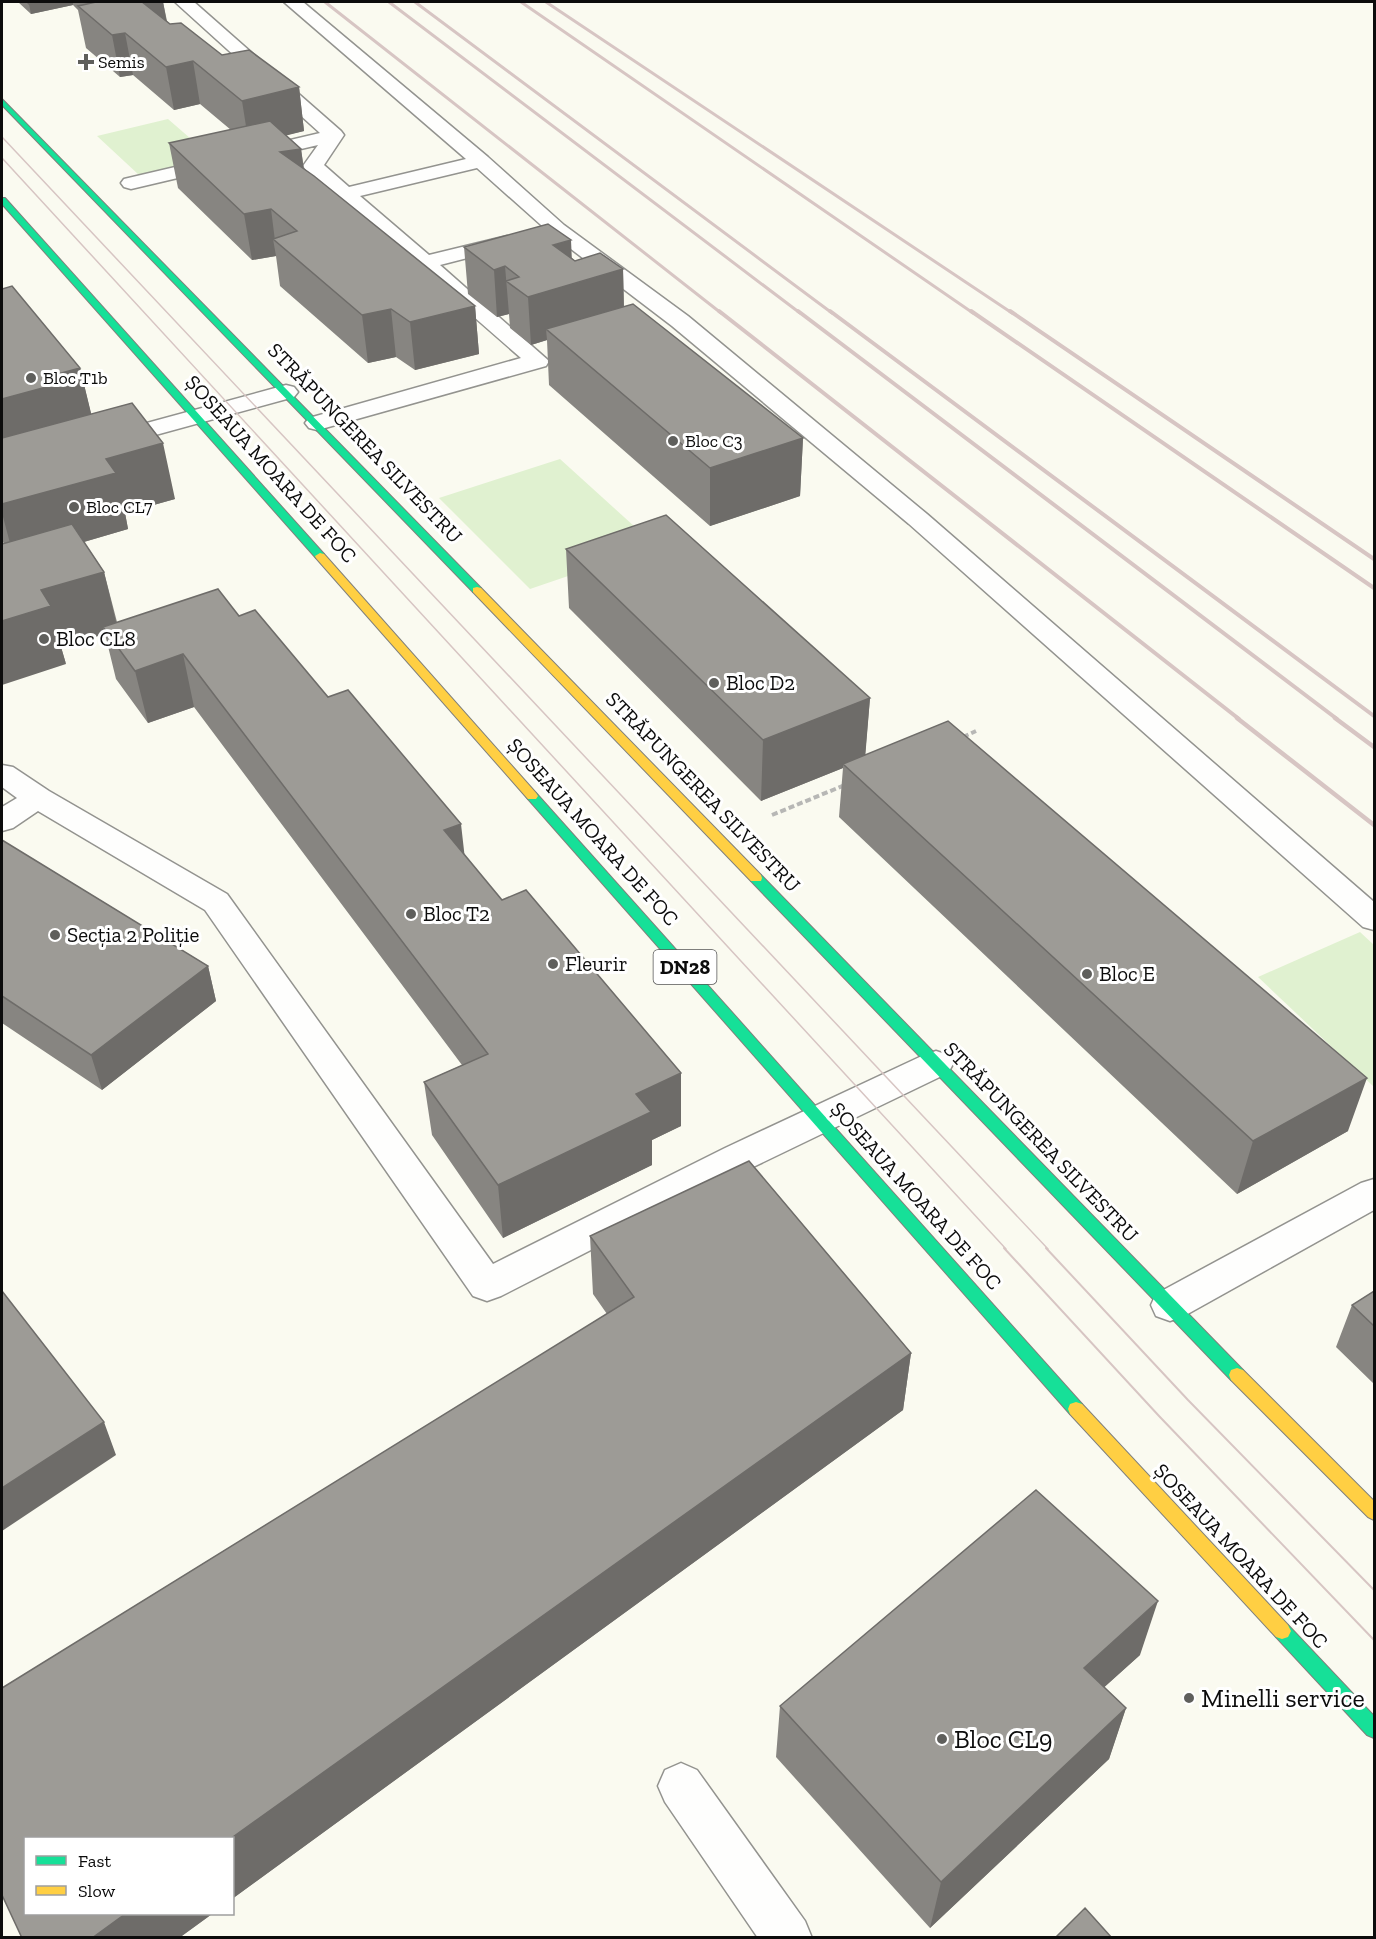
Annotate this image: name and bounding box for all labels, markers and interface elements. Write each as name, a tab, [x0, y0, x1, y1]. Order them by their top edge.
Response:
place label: Semis	[98, 51, 145, 73]
marker: Semis	[79, 55, 93, 69]
street label: STRĂPUNGEREA SILVESTRU	[263, 337, 468, 548]
place label: Bloc T1b	[43, 367, 108, 389]
street label: ȘOSEAUA MOARA DE FOC	[180, 370, 362, 568]
marker: Bloc T1b	[24, 371, 38, 385]
place label: Bloc C3	[685, 430, 743, 452]
marker: Bloc C3	[666, 434, 680, 448]
place label: Bloc CL7	[86, 496, 153, 518]
marker: Bloc CL7	[67, 500, 81, 514]
place label: Bloc CL8	[56, 626, 136, 651]
marker: Bloc CL8	[37, 632, 51, 646]
place label: Bloc D2	[726, 670, 795, 695]
marker: Bloc D2	[707, 676, 721, 690]
street label: STRĂPUNGEREA SILVESTRU	[601, 686, 806, 897]
street label: ȘOSEAUA MOARA DE FOC	[502, 733, 684, 931]
place label: Bloc T2	[423, 901, 490, 926]
marker: Bloc T2	[404, 907, 418, 921]
place label: Secția 2 Poliție	[67, 922, 199, 947]
marker: Secția 2 Poliție	[48, 928, 62, 942]
road number: DN28	[654, 950, 716, 984]
place label: Fleurir	[565, 951, 627, 976]
marker: Fleurir	[546, 957, 560, 971]
place label: Bloc E	[1099, 961, 1155, 986]
marker: Bloc E	[1080, 967, 1094, 981]
street label: STRĂPUNGEREA SILVESTRU	[939, 1036, 1144, 1247]
street label: ȘOSEAUA MOARA DE FOC	[825, 1097, 1007, 1295]
street label: ȘOSEAUA MOARA DE FOC	[1149, 1458, 1334, 1653]
place label: Minelli service	[1201, 1682, 1365, 1714]
marker: Minelli service	[1182, 1691, 1196, 1705]
place label: Bloc CL9	[954, 1723, 1053, 1755]
marker: Bloc CL9	[935, 1732, 949, 1746]
legend	[24, 1837, 234, 1915]
text: Fast	[78, 1850, 111, 1872]
text: Slow	[78, 1880, 115, 1902]

